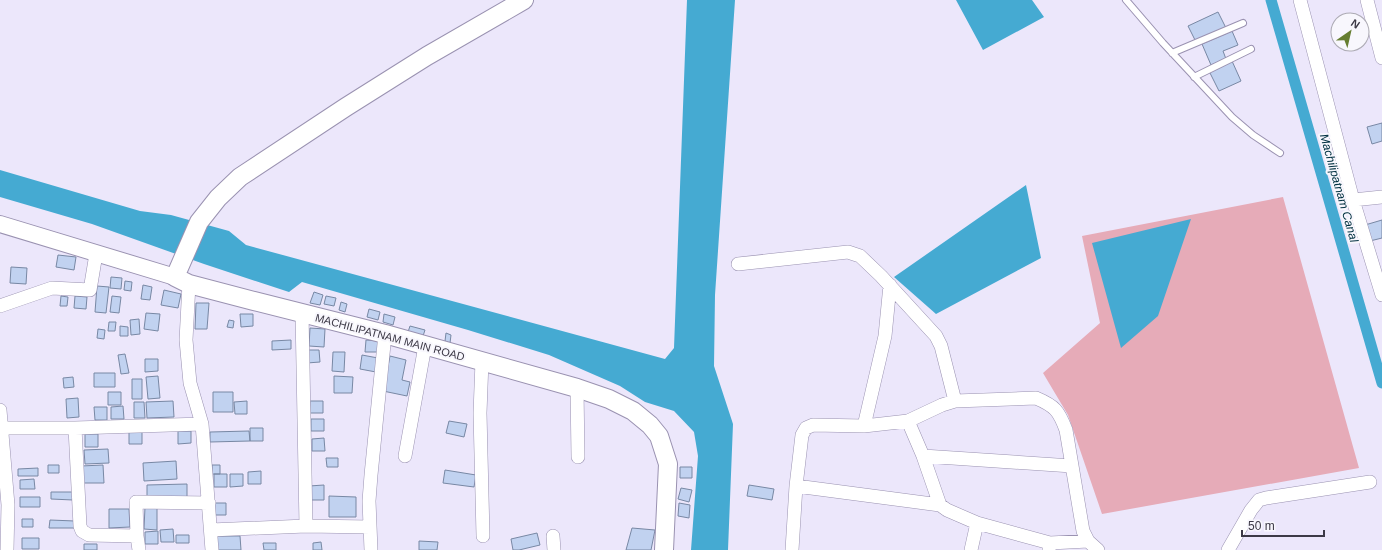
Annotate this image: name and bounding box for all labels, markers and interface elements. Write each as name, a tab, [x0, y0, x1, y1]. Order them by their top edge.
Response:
north arrow	[1330, 12, 1370, 52]
text: N	[1349, 17, 1362, 31]
water label: Machilipatnam Canal	[1317, 132, 1361, 244]
street label: MACHILIPATNAM MAIN ROAD	[314, 311, 466, 363]
scale bar	[1242, 512, 1324, 538]
text: 50 m	[1248, 519, 1275, 533]

